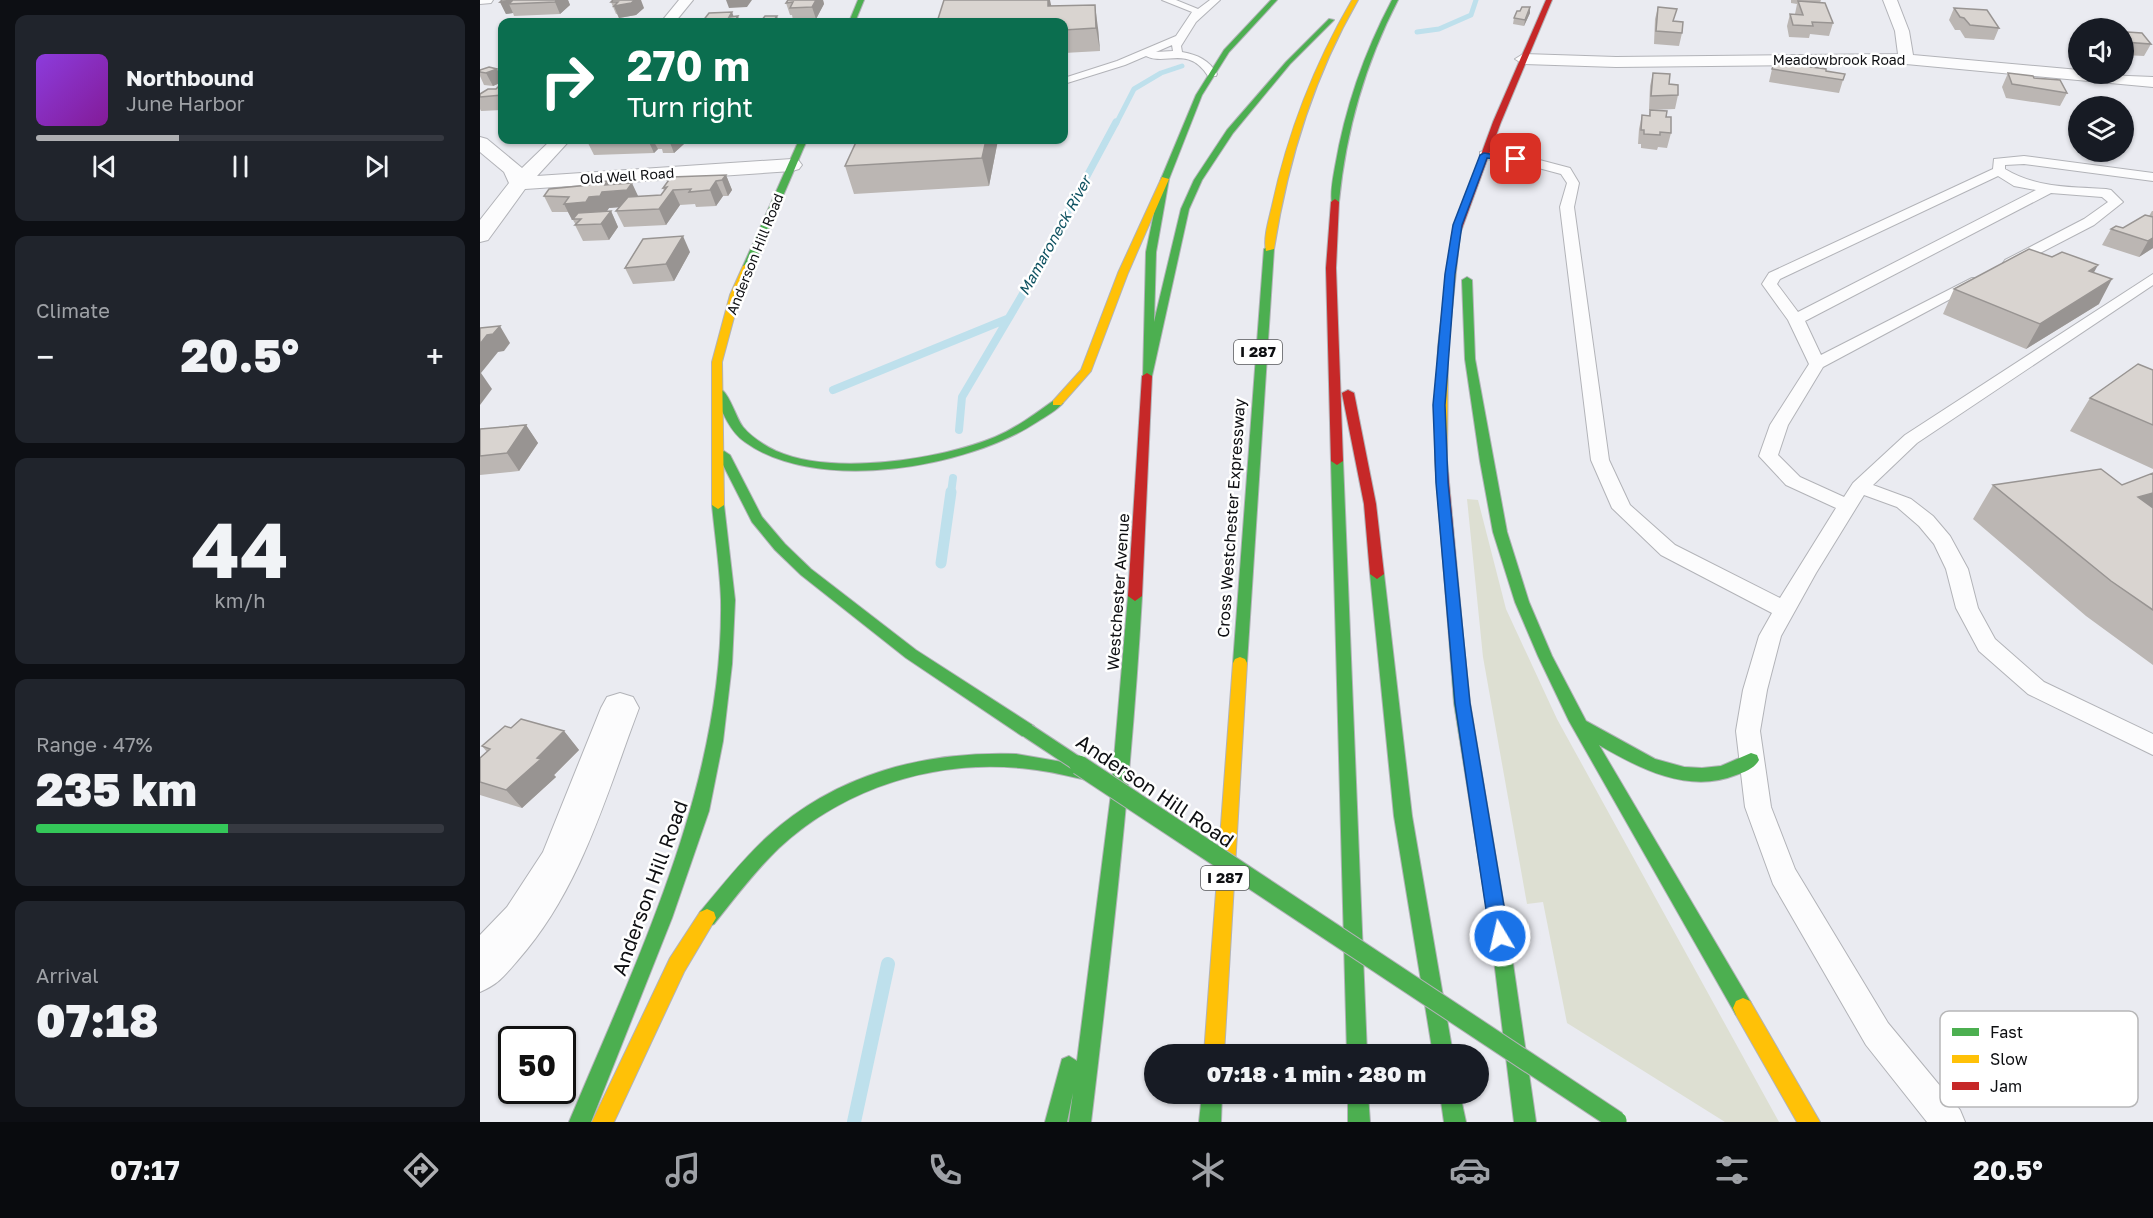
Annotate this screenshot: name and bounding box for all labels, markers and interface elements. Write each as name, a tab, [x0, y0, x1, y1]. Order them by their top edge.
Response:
map controls	[2068, 18, 2134, 162]
button: sound	[2068, 18, 2134, 84]
text: 270 m	[627, 40, 750, 90]
icon: right	[528, 42, 606, 120]
street label: Meadowbrook Road	[1773, 51, 1905, 68]
text: Northbound	[126, 64, 254, 91]
text: June Harbor	[126, 91, 245, 115]
text: Turn right	[627, 91, 753, 123]
button: layers	[2068, 96, 2134, 162]
pin	[1490, 133, 1541, 184]
icon: arrive	[1499, 142, 1532, 175]
icon: previous	[88, 150, 121, 183]
icon: pause	[224, 150, 257, 183]
icon: next	[360, 150, 393, 183]
street label: Old Well Road	[579, 164, 675, 187]
water label: Mamaroneck River	[1014, 171, 1095, 298]
street label: Anderson Hill Road	[722, 191, 787, 317]
text: Climate	[36, 298, 110, 322]
text: 20.5°	[181, 328, 299, 382]
text: −	[36, 337, 54, 376]
text: +	[426, 337, 444, 376]
road number: I 287	[1234, 340, 1282, 364]
street label: Cross Westchester Expressway	[1213, 398, 1249, 638]
text: 44	[191, 502, 289, 595]
street label: Westchester Avenue	[1103, 513, 1133, 671]
text: km/h	[215, 588, 265, 612]
street label: Anderson Hill Road	[1072, 729, 1239, 852]
text: Range · 47%	[36, 732, 153, 756]
text: 235 km	[36, 762, 197, 816]
street label: Anderson Hill Road	[606, 797, 692, 979]
road number: I 287	[1201, 866, 1249, 890]
position arrow	[1468, 904, 1532, 968]
text: Arrival	[36, 963, 99, 987]
text: 07:18	[36, 993, 158, 1047]
legend	[1940, 1011, 2138, 1107]
text: Fast	[1990, 1022, 2023, 1042]
speed limit sign: 50	[498, 1026, 576, 1104]
text: Slow	[1990, 1049, 2028, 1069]
text: 07:18 · 1 min · 280 m	[1207, 1060, 1426, 1087]
text: Jam	[1990, 1076, 2022, 1096]
icon: directions	[400, 1149, 442, 1191]
icon: music	[662, 1149, 704, 1191]
icon: phone	[924, 1149, 966, 1191]
icon: climate	[1187, 1149, 1229, 1191]
icon: car	[1449, 1149, 1491, 1191]
icon: filters	[1711, 1149, 1753, 1191]
text: 07:17	[110, 1154, 180, 1186]
text: 20.5°	[1973, 1154, 2043, 1186]

